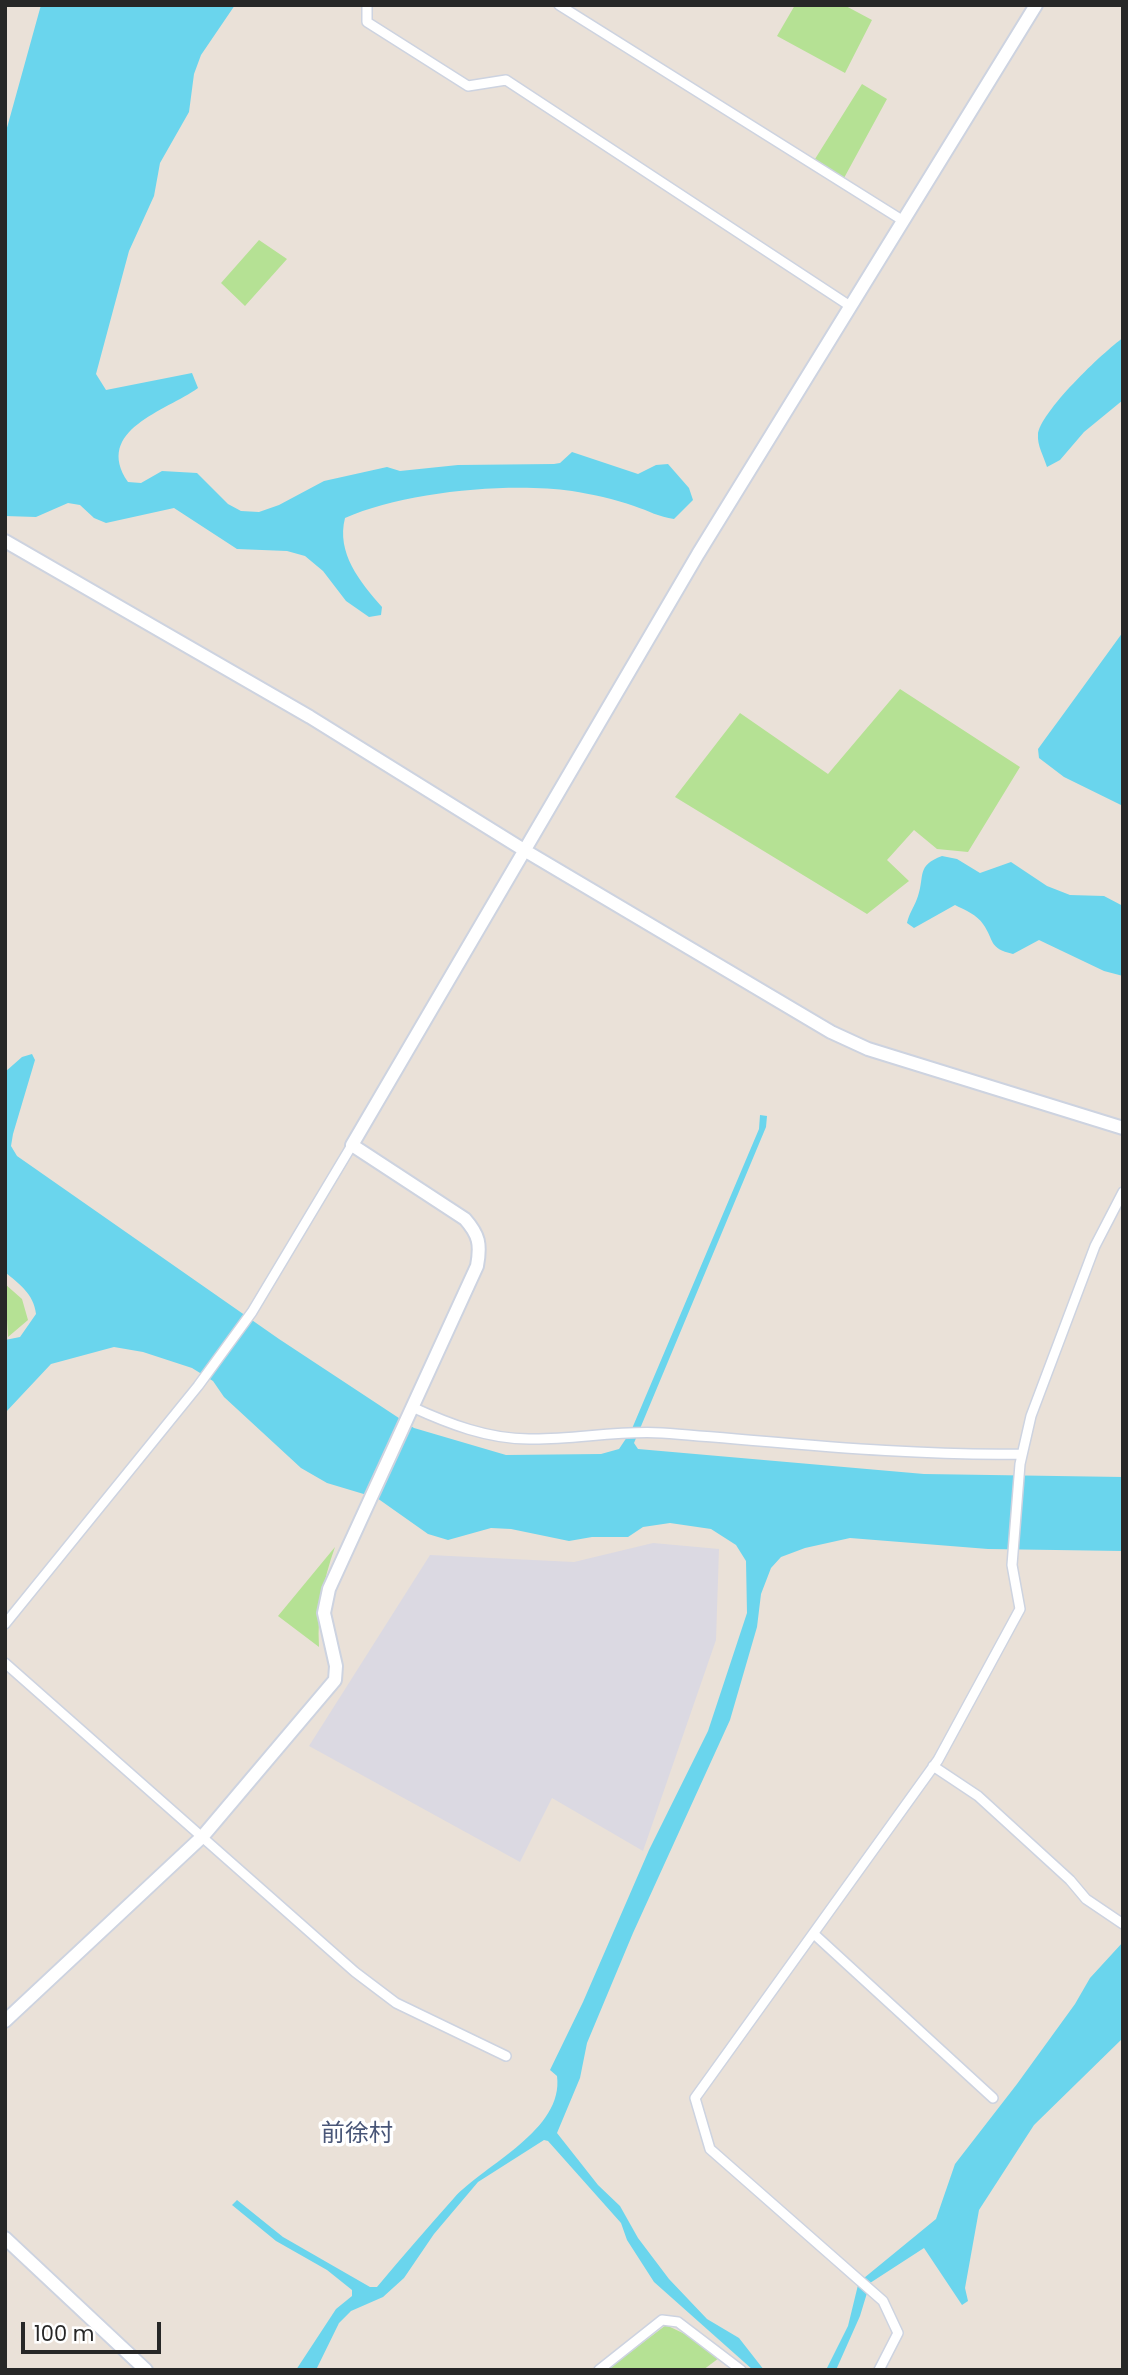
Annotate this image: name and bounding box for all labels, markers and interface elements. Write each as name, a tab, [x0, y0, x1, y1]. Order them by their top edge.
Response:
district label: 前徐村	[321, 2121, 393, 2149]
scale bar	[24, 2308, 164, 2352]
text: 100 m	[34, 2319, 94, 2348]

